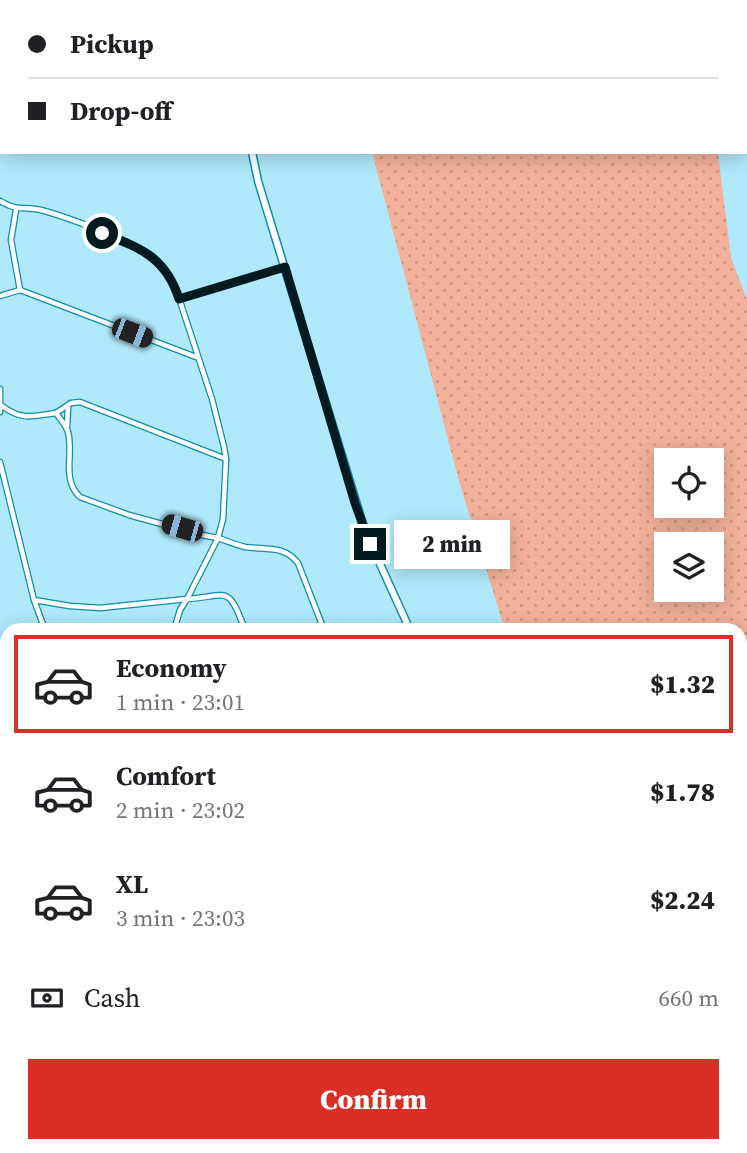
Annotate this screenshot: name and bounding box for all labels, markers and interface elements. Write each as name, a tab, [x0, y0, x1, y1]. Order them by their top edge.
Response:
text: Pickup	[70, 26, 154, 62]
text: Drop-off	[70, 93, 172, 129]
route start	[86, 217, 118, 249]
car	[109, 316, 156, 350]
map controls	[654, 448, 724, 602]
button: locate	[654, 448, 724, 518]
car	[159, 512, 206, 544]
callout: 2 min	[394, 520, 510, 568]
route end	[354, 528, 386, 560]
text: 2 min	[422, 528, 482, 560]
button: layers	[654, 532, 724, 602]
text: Economy	[116, 650, 227, 686]
icon: car	[32, 653, 95, 716]
text: $1.32	[650, 666, 715, 702]
text: 1 min · 23:01	[116, 686, 245, 718]
text: Comfort	[116, 758, 216, 794]
icon: car	[32, 761, 95, 824]
text: $1.78	[650, 774, 715, 810]
text: 2 min · 23:02	[116, 794, 245, 826]
text: XL	[116, 866, 148, 902]
icon: car	[32, 869, 95, 932]
text: $2.24	[650, 882, 715, 918]
text: 3 min · 23:03	[116, 902, 245, 934]
icon: cash	[28, 979, 66, 1017]
text: Cash	[84, 980, 140, 1016]
text: 660 m	[658, 982, 719, 1014]
button: Confirm	[28, 1059, 719, 1139]

